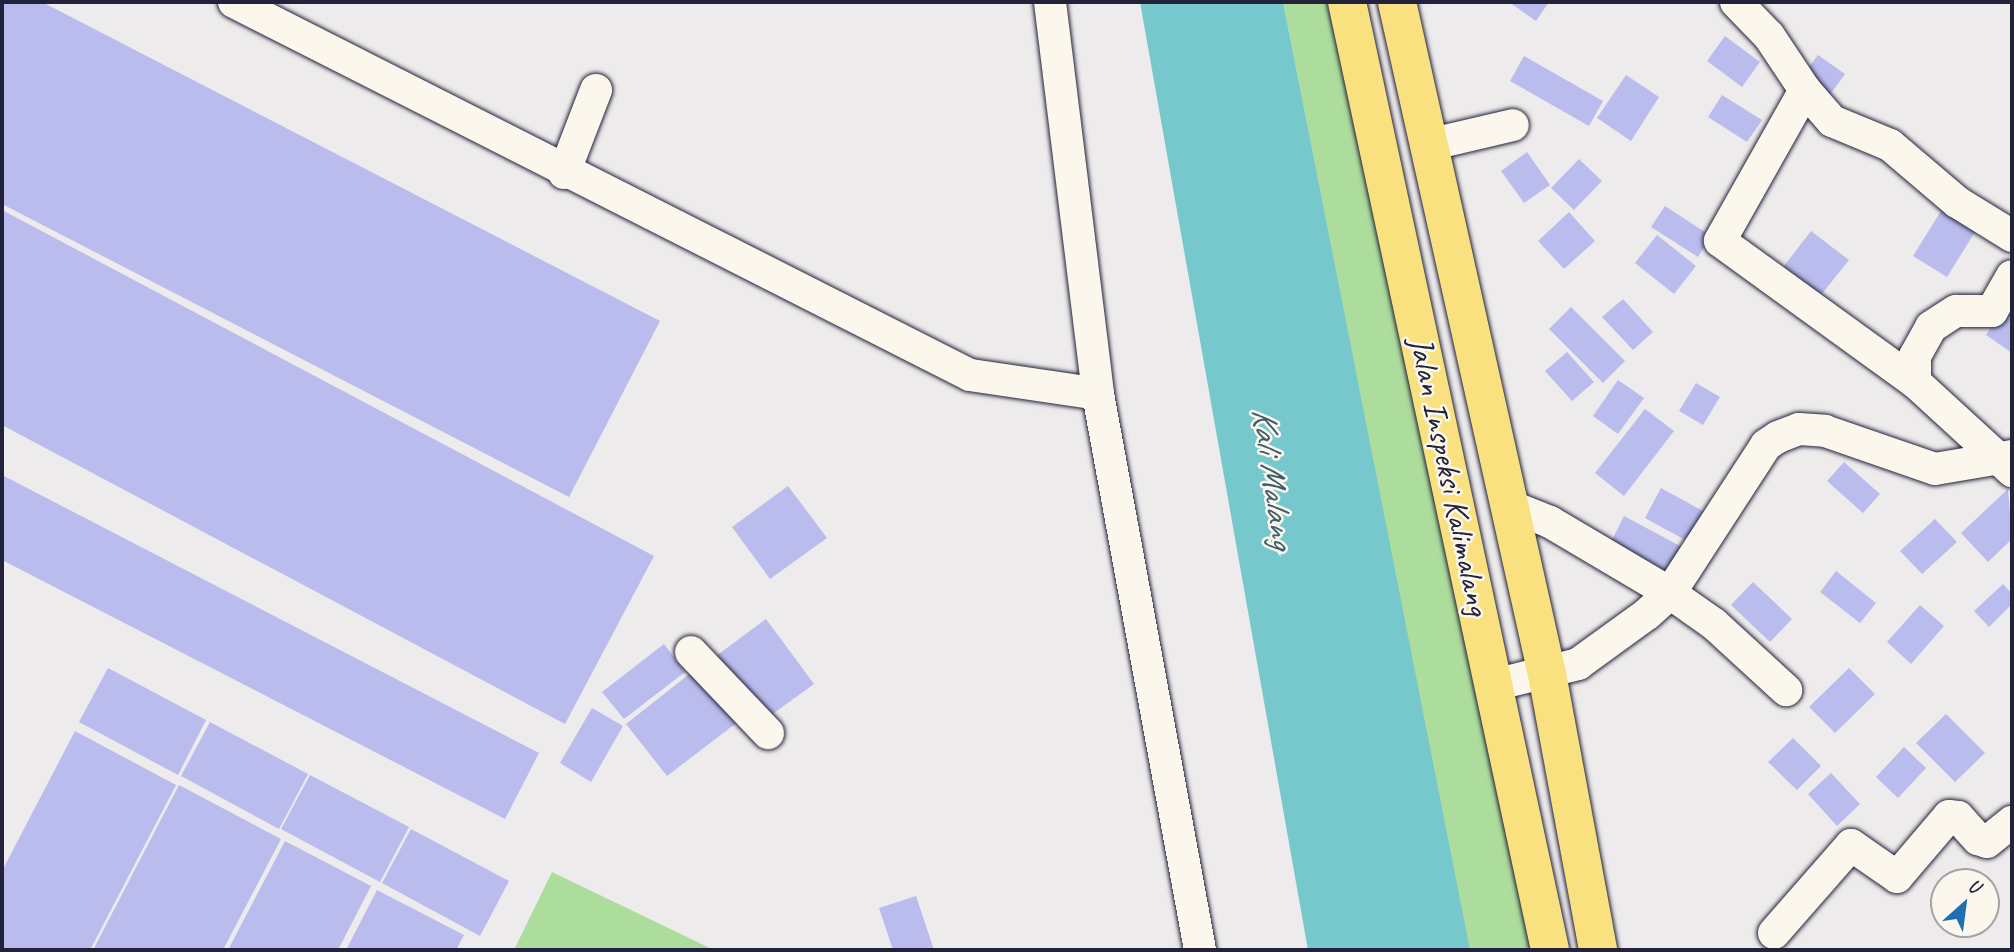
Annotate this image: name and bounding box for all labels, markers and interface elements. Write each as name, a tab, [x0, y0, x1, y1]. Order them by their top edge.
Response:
street label: Jalan Inspeksi Kalimalang	[1400, 332, 1498, 620]
water label: Kali Malang	[1242, 405, 1304, 551]
north arrow	[1930, 868, 2000, 938]
text: U	[1964, 873, 1984, 899]

